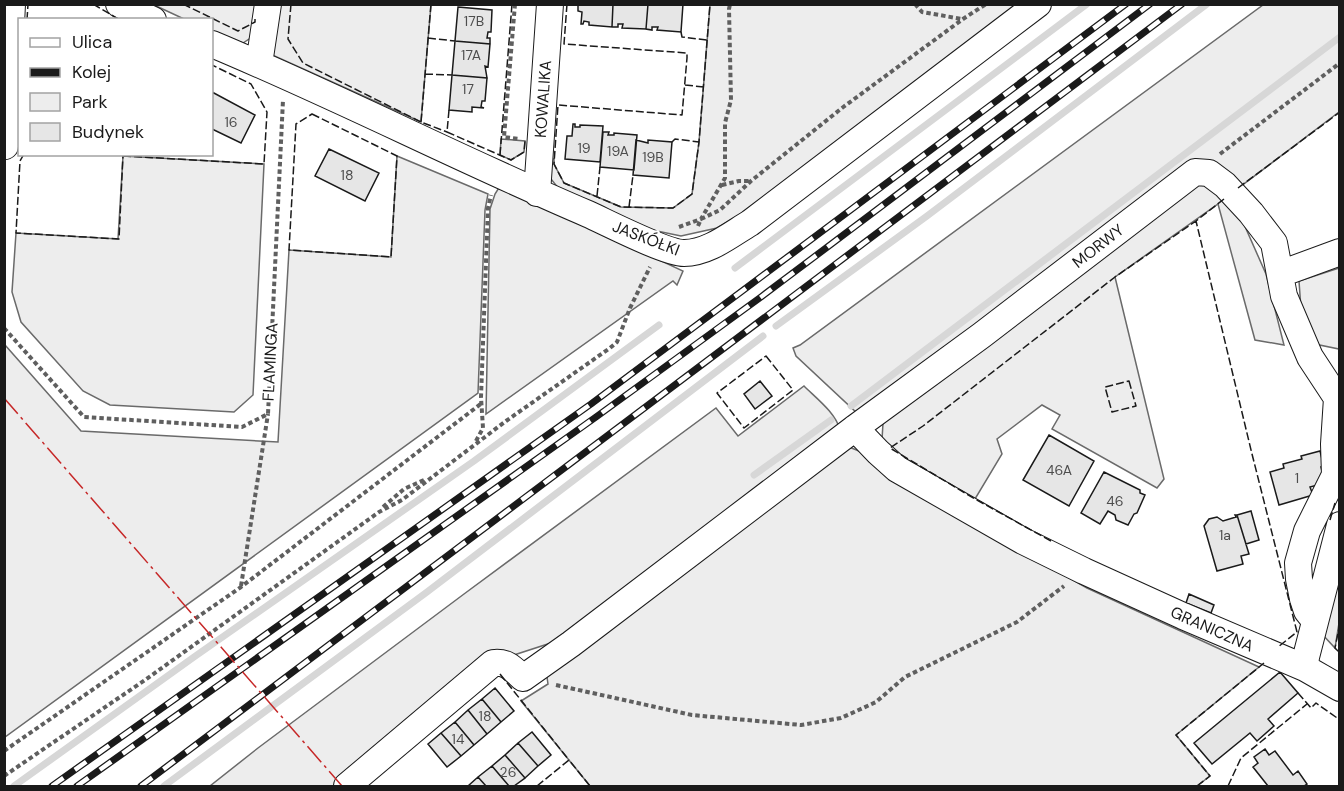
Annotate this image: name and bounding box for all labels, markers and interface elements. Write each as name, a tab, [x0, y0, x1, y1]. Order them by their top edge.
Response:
house number: 17B	[464, 12, 484, 30]
legend	[18, 18, 213, 156]
text: Ulica	[72, 30, 112, 54]
house number: 17A	[461, 46, 481, 64]
street label: KOWALIKA	[530, 59, 556, 139]
text: Kolej	[72, 60, 111, 84]
house number: 17	[462, 80, 474, 98]
text: Park	[72, 90, 108, 114]
house number: 16	[224, 113, 238, 131]
text: Budynek	[72, 120, 144, 144]
house number: 19	[577, 139, 591, 157]
house number: 19A	[607, 142, 629, 160]
house number: 19B	[642, 148, 664, 166]
house number: 18	[341, 166, 353, 184]
street label: JASKÓŁKI	[609, 216, 683, 260]
street label: MORWY	[1068, 219, 1128, 273]
street label: FLAMINGA	[257, 322, 283, 402]
house number: 46A	[1046, 461, 1072, 479]
house number: 1	[1295, 469, 1299, 487]
house number: 46	[1106, 492, 1124, 510]
house number: 1a	[1219, 526, 1231, 544]
street label: GRANICZNA	[1167, 601, 1257, 657]
house number: 18	[479, 707, 491, 725]
house number: 14	[452, 730, 465, 748]
house number: 26	[500, 763, 516, 781]

